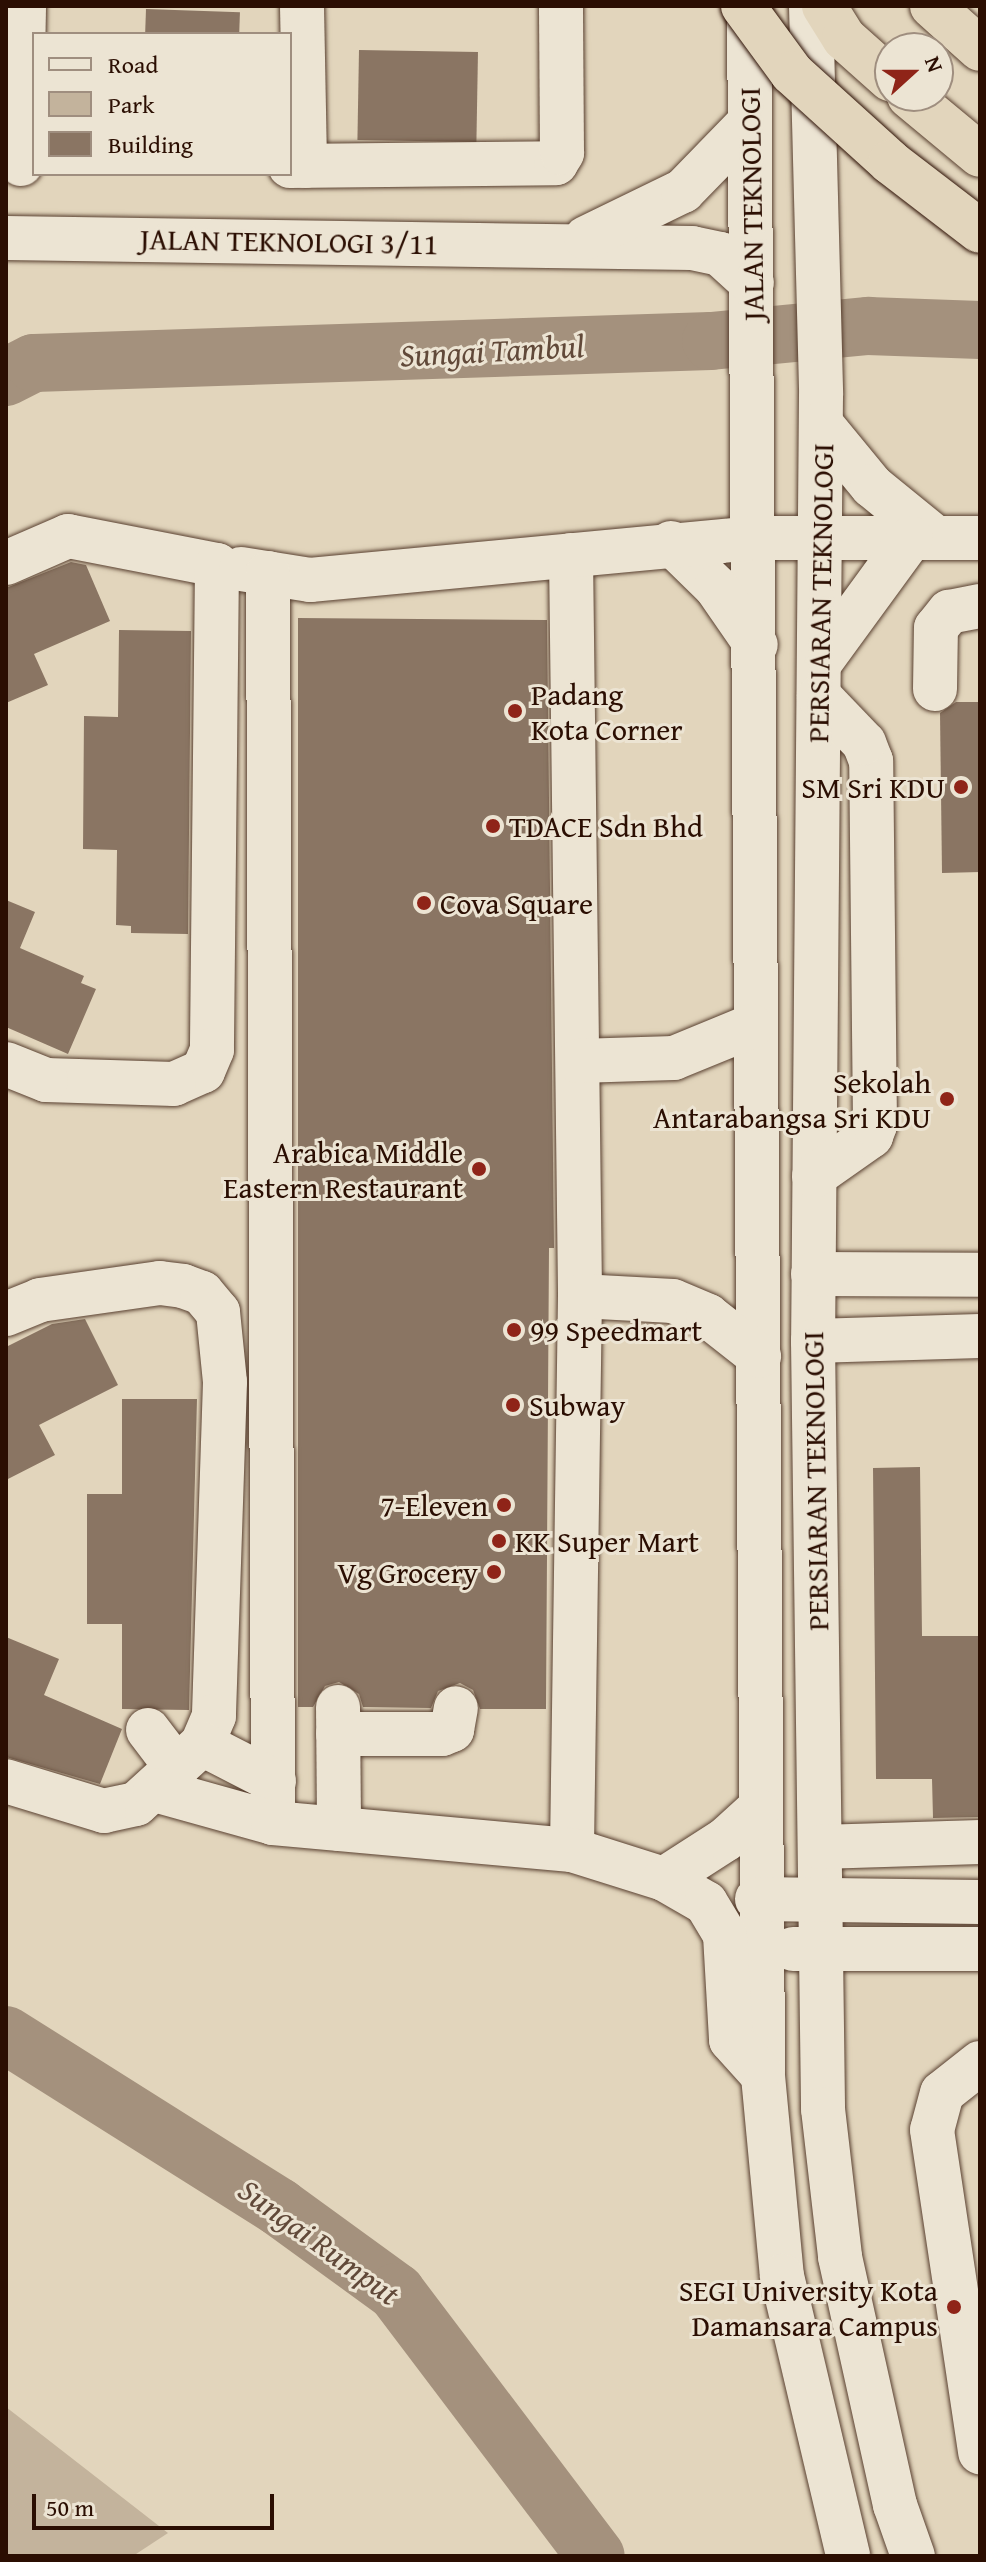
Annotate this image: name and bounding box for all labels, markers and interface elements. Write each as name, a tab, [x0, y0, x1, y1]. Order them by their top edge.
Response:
legend	[32, 32, 292, 176]
north arrow	[874, 32, 954, 112]
text: Road	[108, 47, 158, 82]
text: N	[917, 52, 952, 77]
text: Park	[108, 87, 154, 122]
street label: JALAN TEKNOLOGI	[731, 87, 771, 321]
text: Building	[108, 127, 193, 162]
street label: JALAN TEKNOLOGI 3/11	[140, 220, 438, 262]
water label: Sungai Tambul	[399, 327, 585, 375]
street label: PERSIARAN TEKNOLOGI	[799, 443, 841, 743]
place label: Padang Kota Corner	[531, 676, 683, 746]
marker: Padang Kota Corner	[506, 702, 524, 720]
place label: SM Sri KDU	[801, 769, 945, 805]
marker: SM Sri KDU	[952, 778, 970, 796]
place label: TDACE Sdn Bhd	[509, 808, 703, 844]
marker: TDACE Sdn Bhd	[484, 817, 502, 835]
place label: Cova Square	[440, 885, 593, 921]
marker: Cova Square	[415, 894, 433, 912]
place label: Sekolah Antarabangsa Sri KDU	[653, 1064, 931, 1134]
marker: Sekolah Antarabangsa Sri KDU	[938, 1090, 956, 1108]
place label: Arabica Middle Eastern Restaurant	[223, 1134, 463, 1204]
marker: Arabica Middle Eastern Restaurant	[470, 1160, 488, 1178]
place label: 99 Speedmart	[530, 1312, 702, 1348]
marker: 99 Speedmart	[505, 1321, 523, 1339]
street label: PERSIARAN TEKNOLOGI	[794, 1331, 836, 1631]
place label: Subway	[529, 1387, 625, 1423]
marker: Subway	[504, 1396, 522, 1414]
place label: 7-Eleven	[380, 1487, 488, 1523]
marker: 7-Eleven	[495, 1496, 513, 1514]
place label: KK Super Mart	[515, 1523, 699, 1559]
marker: KK Super Mart	[490, 1532, 508, 1550]
place label: Vg Grocery	[337, 1554, 478, 1590]
marker: Vg Grocery	[485, 1563, 503, 1581]
water label: Sungai Rumput	[231, 2171, 407, 2313]
place label: SEGI University Kota Damansara Campus	[679, 2272, 938, 2342]
marker: SEGI University Kota Damansara Campus	[945, 2298, 963, 2316]
scale bar	[36, 2478, 278, 2528]
text: 50 m	[46, 2490, 94, 2525]

